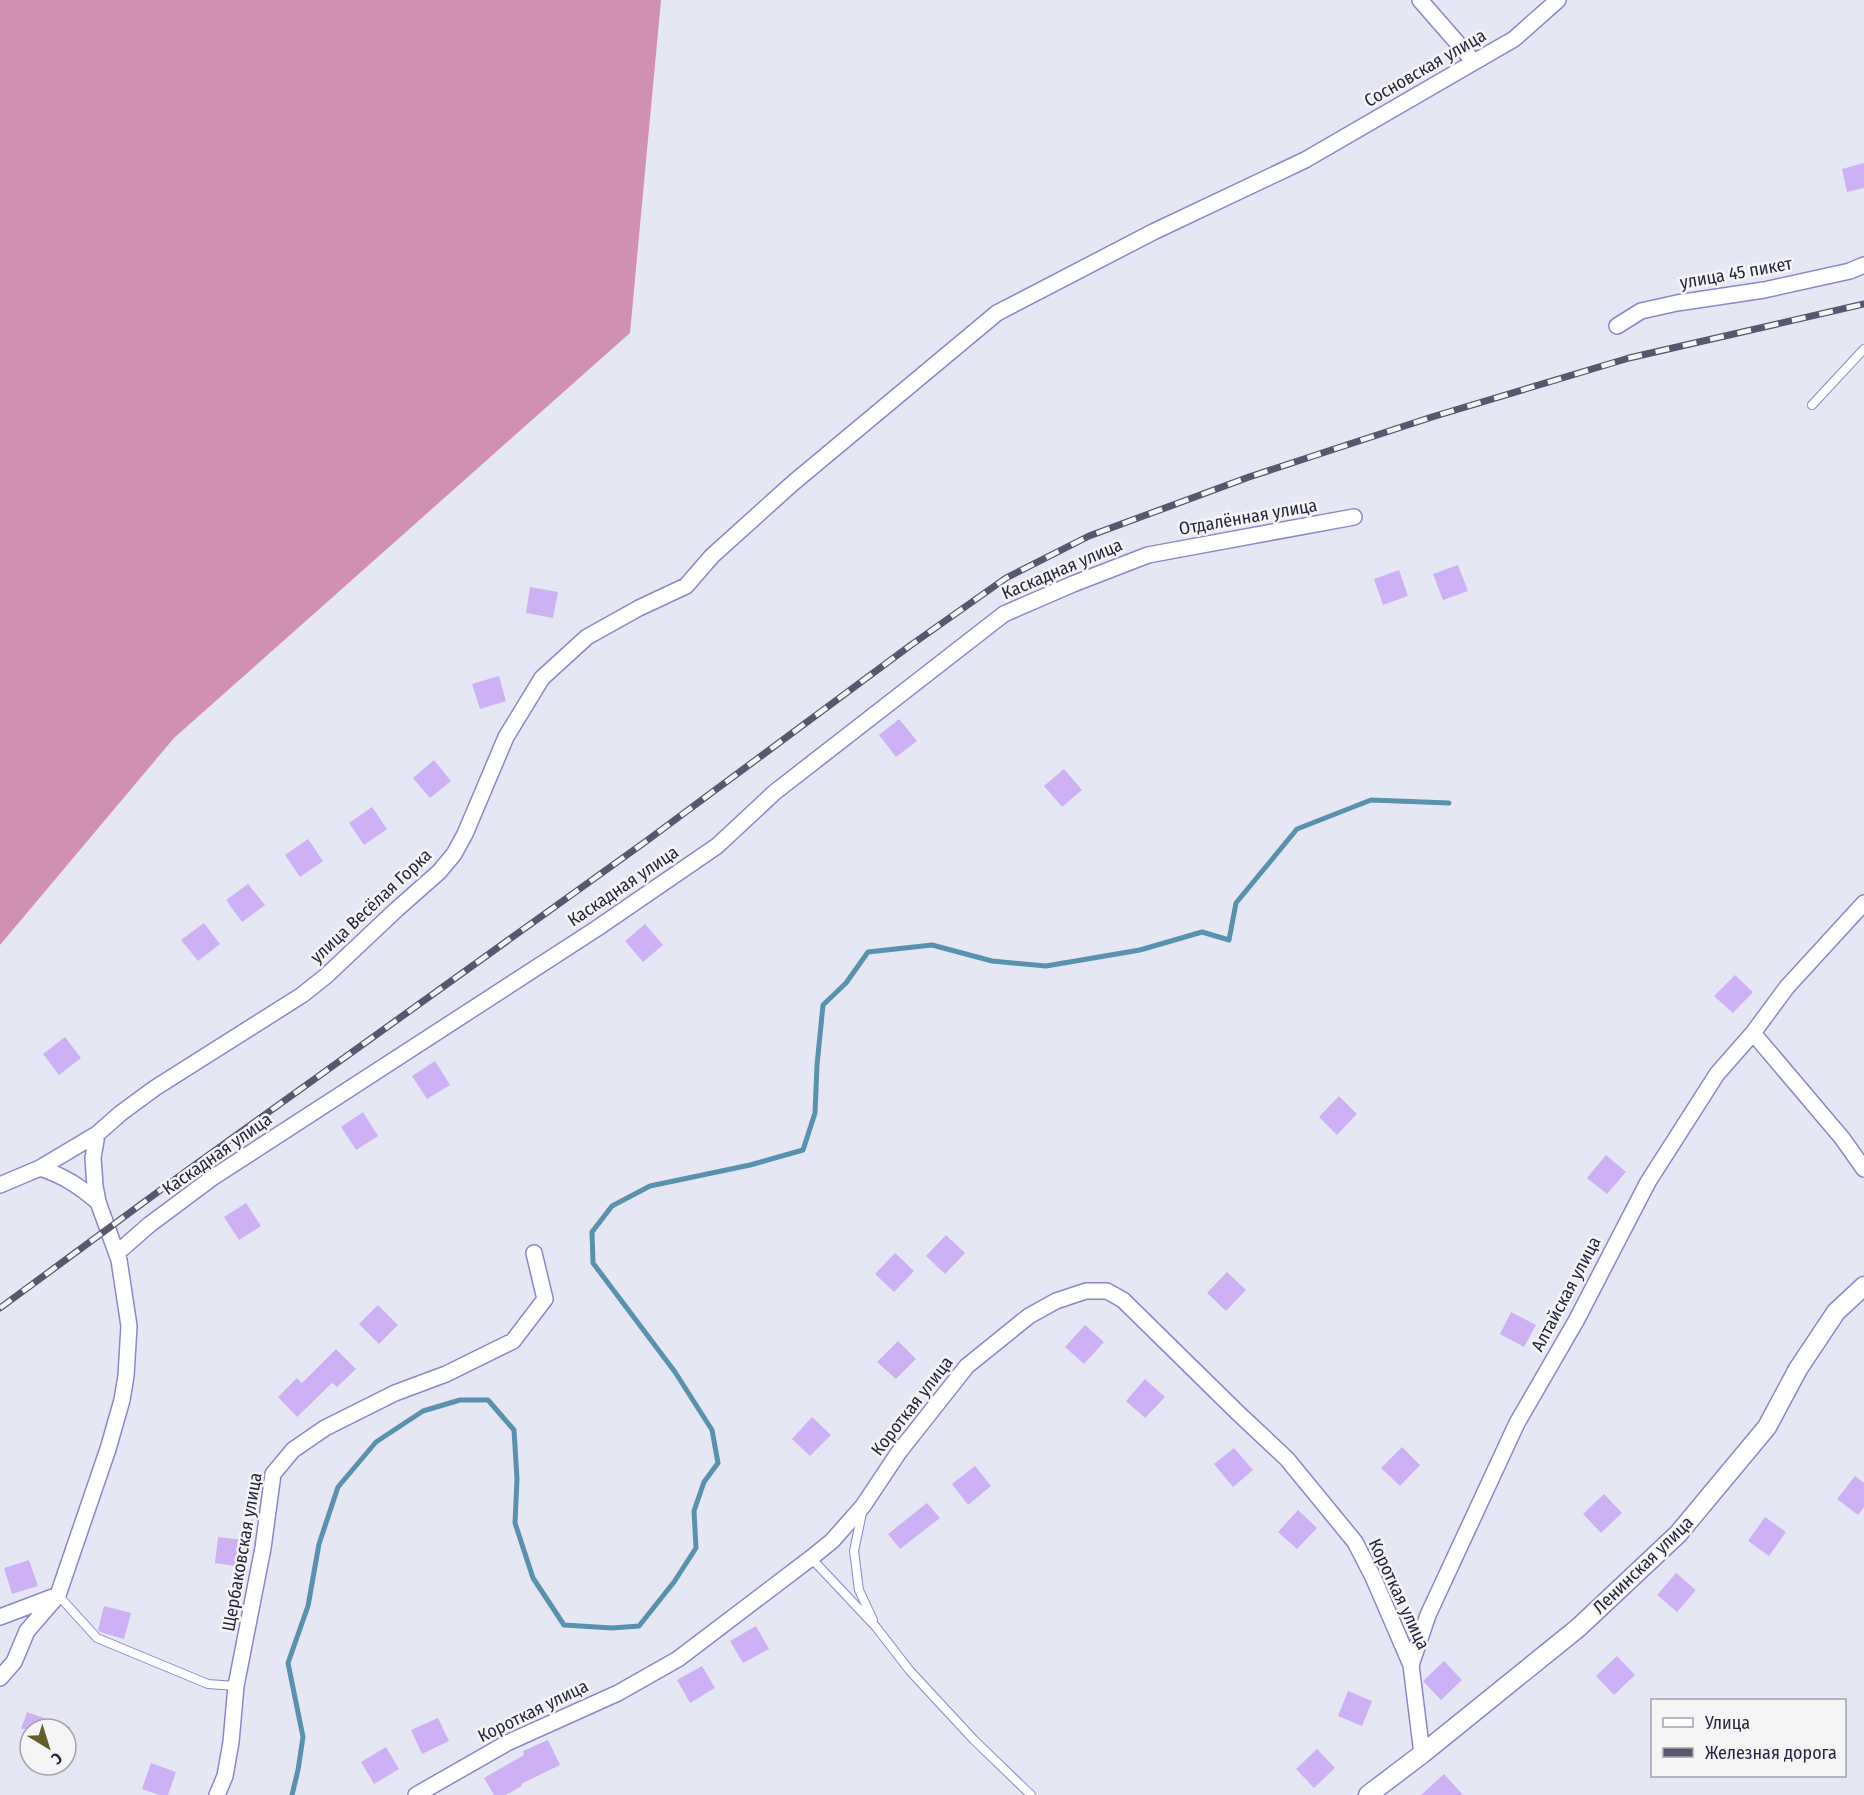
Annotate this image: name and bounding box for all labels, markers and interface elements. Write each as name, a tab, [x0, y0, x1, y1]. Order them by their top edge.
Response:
street label: Сосновская улица	[1360, 24, 1490, 112]
street label: улица 45 пикет	[1678, 252, 1795, 294]
street label: Отдалённая улица	[1177, 494, 1319, 540]
street label: Каскадная улица	[998, 534, 1126, 604]
street label: Каскадная улица	[563, 841, 683, 931]
street label: улица Весёлая Горка	[306, 844, 436, 968]
street label: Каскадная улица	[158, 1108, 276, 1200]
street label: Алтайская улица	[1527, 1233, 1606, 1355]
street label: Короткая улица	[866, 1352, 958, 1460]
street label: Щербаковская улица	[217, 1471, 267, 1633]
street label: Ленинская улица	[1588, 1511, 1698, 1619]
street label: Короткая улица	[1364, 1535, 1434, 1653]
street label: Короткая улица	[474, 1675, 592, 1747]
legend	[1651, 1699, 1846, 1777]
text: Улица	[1704, 1712, 1750, 1734]
north arrow	[18, 1717, 78, 1777]
text: Железная дорога	[1705, 1742, 1837, 1764]
text: С	[47, 1748, 66, 1769]

